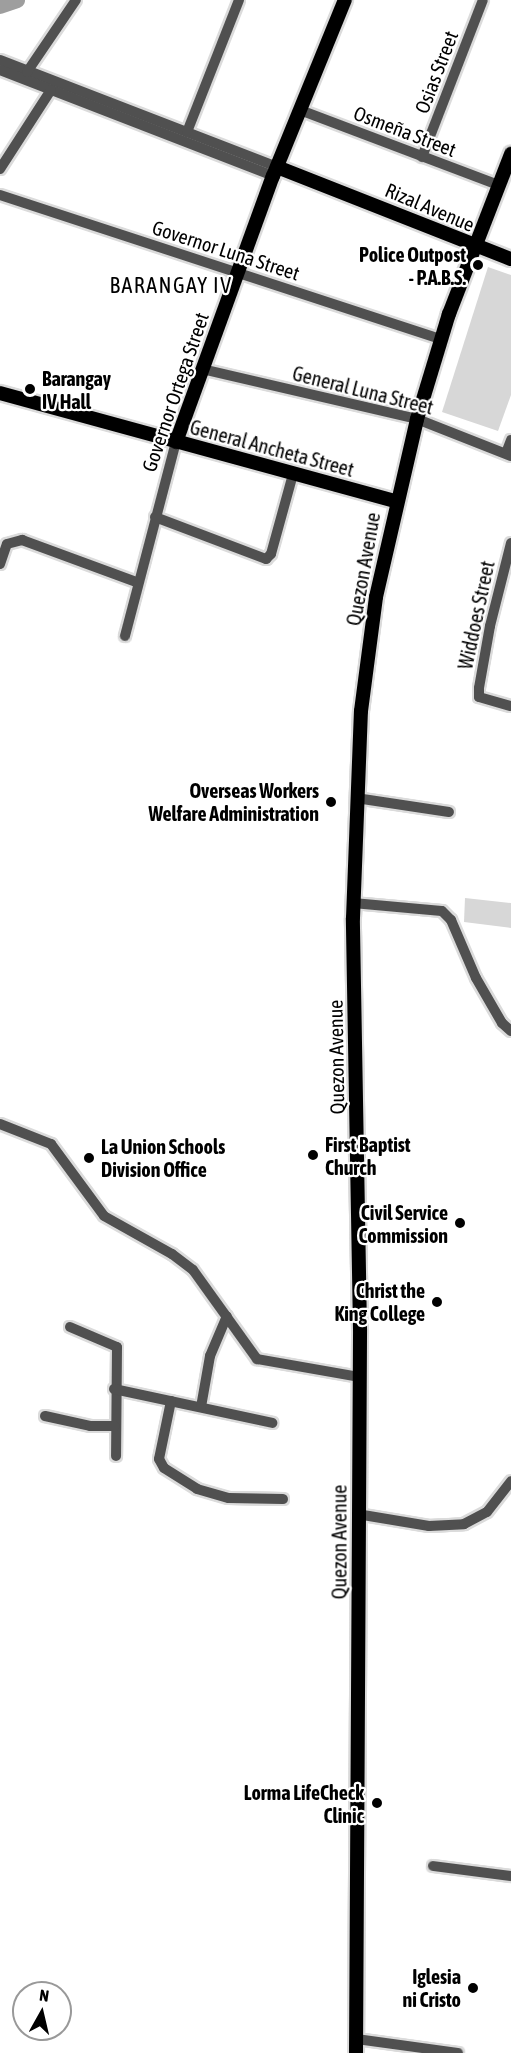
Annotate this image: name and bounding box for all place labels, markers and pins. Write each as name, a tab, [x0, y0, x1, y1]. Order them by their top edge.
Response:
place label: Police Outpost - P.A.B.S.	[359, 242, 466, 289]
marker: Police Outpost - P.A.B.S.	[471, 258, 485, 272]
place label: Barangay IV Hall	[42, 366, 111, 413]
marker: Barangay IV Hall	[23, 382, 37, 396]
place label: Overseas Workers Welfare Administration	[149, 778, 319, 825]
marker: Overseas Workers Welfare Administration	[324, 795, 338, 809]
place label: First Baptist Church	[325, 1132, 411, 1179]
place label: La Union Schools Division Office	[101, 1134, 225, 1181]
marker: First Baptist Church	[306, 1148, 320, 1162]
marker: La Union Schools Division Office	[82, 1151, 96, 1165]
place label: Civil Service Commission	[358, 1200, 448, 1247]
marker: Civil Service Commission	[453, 1216, 467, 1230]
place label: Christ the King College	[334, 1278, 425, 1325]
marker: Christ the King College	[430, 1295, 444, 1309]
place label: Lorma LifeCheck Clinic	[244, 1780, 364, 1827]
marker: Lorma LifeCheck Clinic	[368, 1794, 386, 1812]
place label: Iglesia ni Cristo	[402, 1964, 461, 2011]
marker: Iglesia ni Cristo	[466, 1981, 480, 1995]

